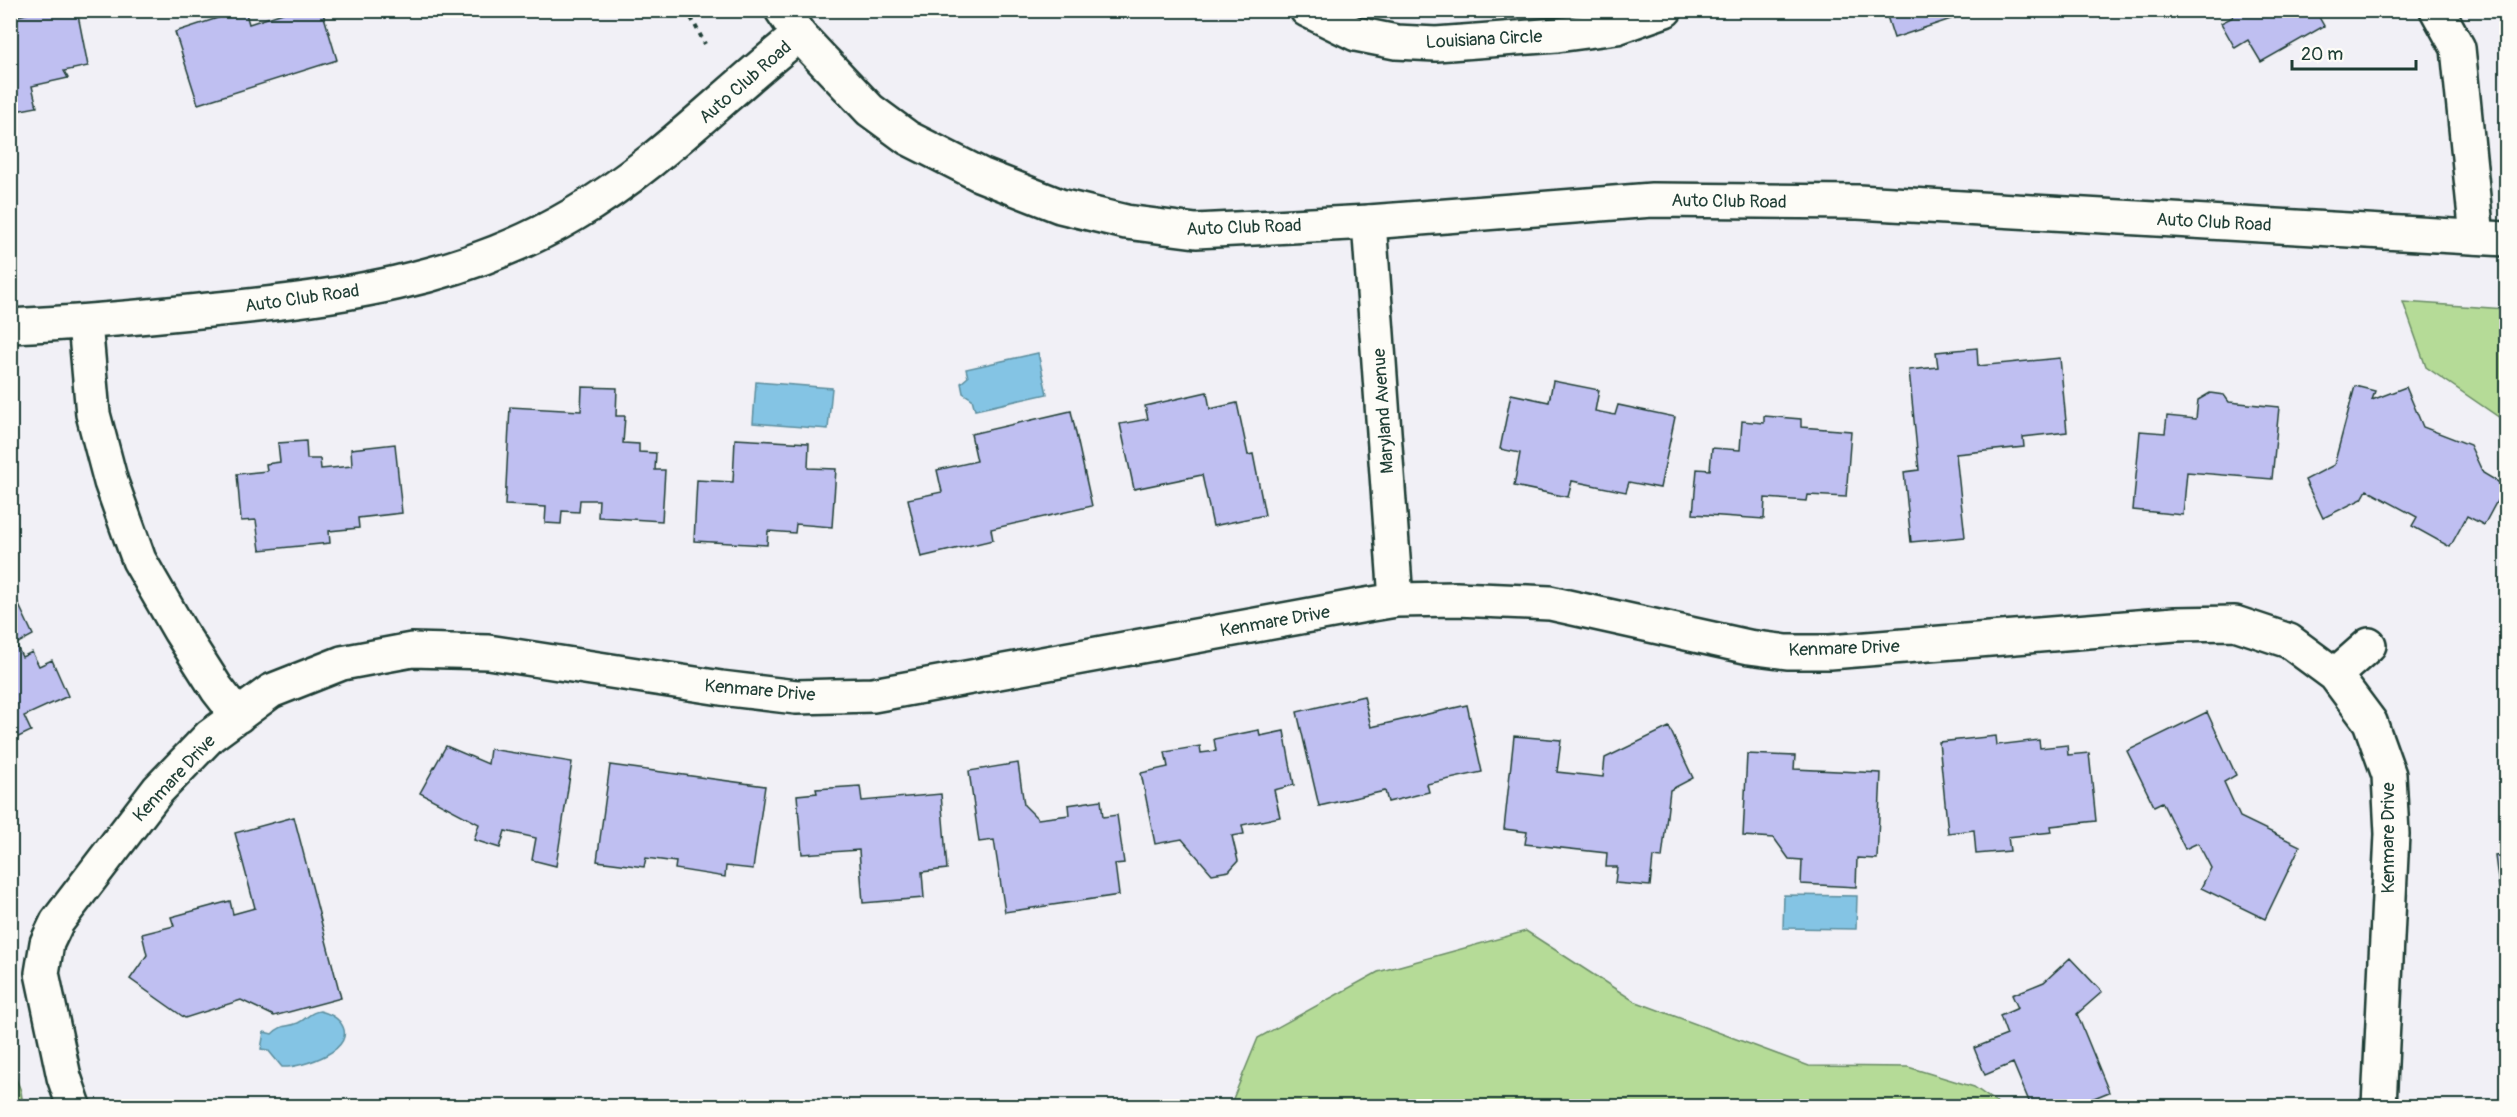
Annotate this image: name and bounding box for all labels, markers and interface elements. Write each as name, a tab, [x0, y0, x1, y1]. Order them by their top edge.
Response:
street label: Louisiana Circle	[1425, 25, 1543, 54]
scale bar	[2292, 33, 2416, 71]
street label: Auto Club Road	[694, 36, 796, 129]
text: 20 m	[2301, 43, 2343, 66]
street label: Auto Club Road	[1671, 189, 1787, 214]
street label: Auto Club Road	[2156, 208, 2272, 237]
street label: Auto Club Road	[1186, 214, 1302, 241]
street label: Auto Club Road	[243, 279, 361, 318]
street label: Maryland Avenue	[1368, 347, 1399, 475]
street label: Kenmare Drive	[1218, 600, 1332, 642]
street label: Kenmare Drive	[1788, 635, 1900, 662]
street label: Kenmare Drive	[704, 674, 816, 707]
street label: Kenmare Drive	[128, 730, 221, 827]
street label: Kenmare Drive	[2377, 782, 2400, 894]

